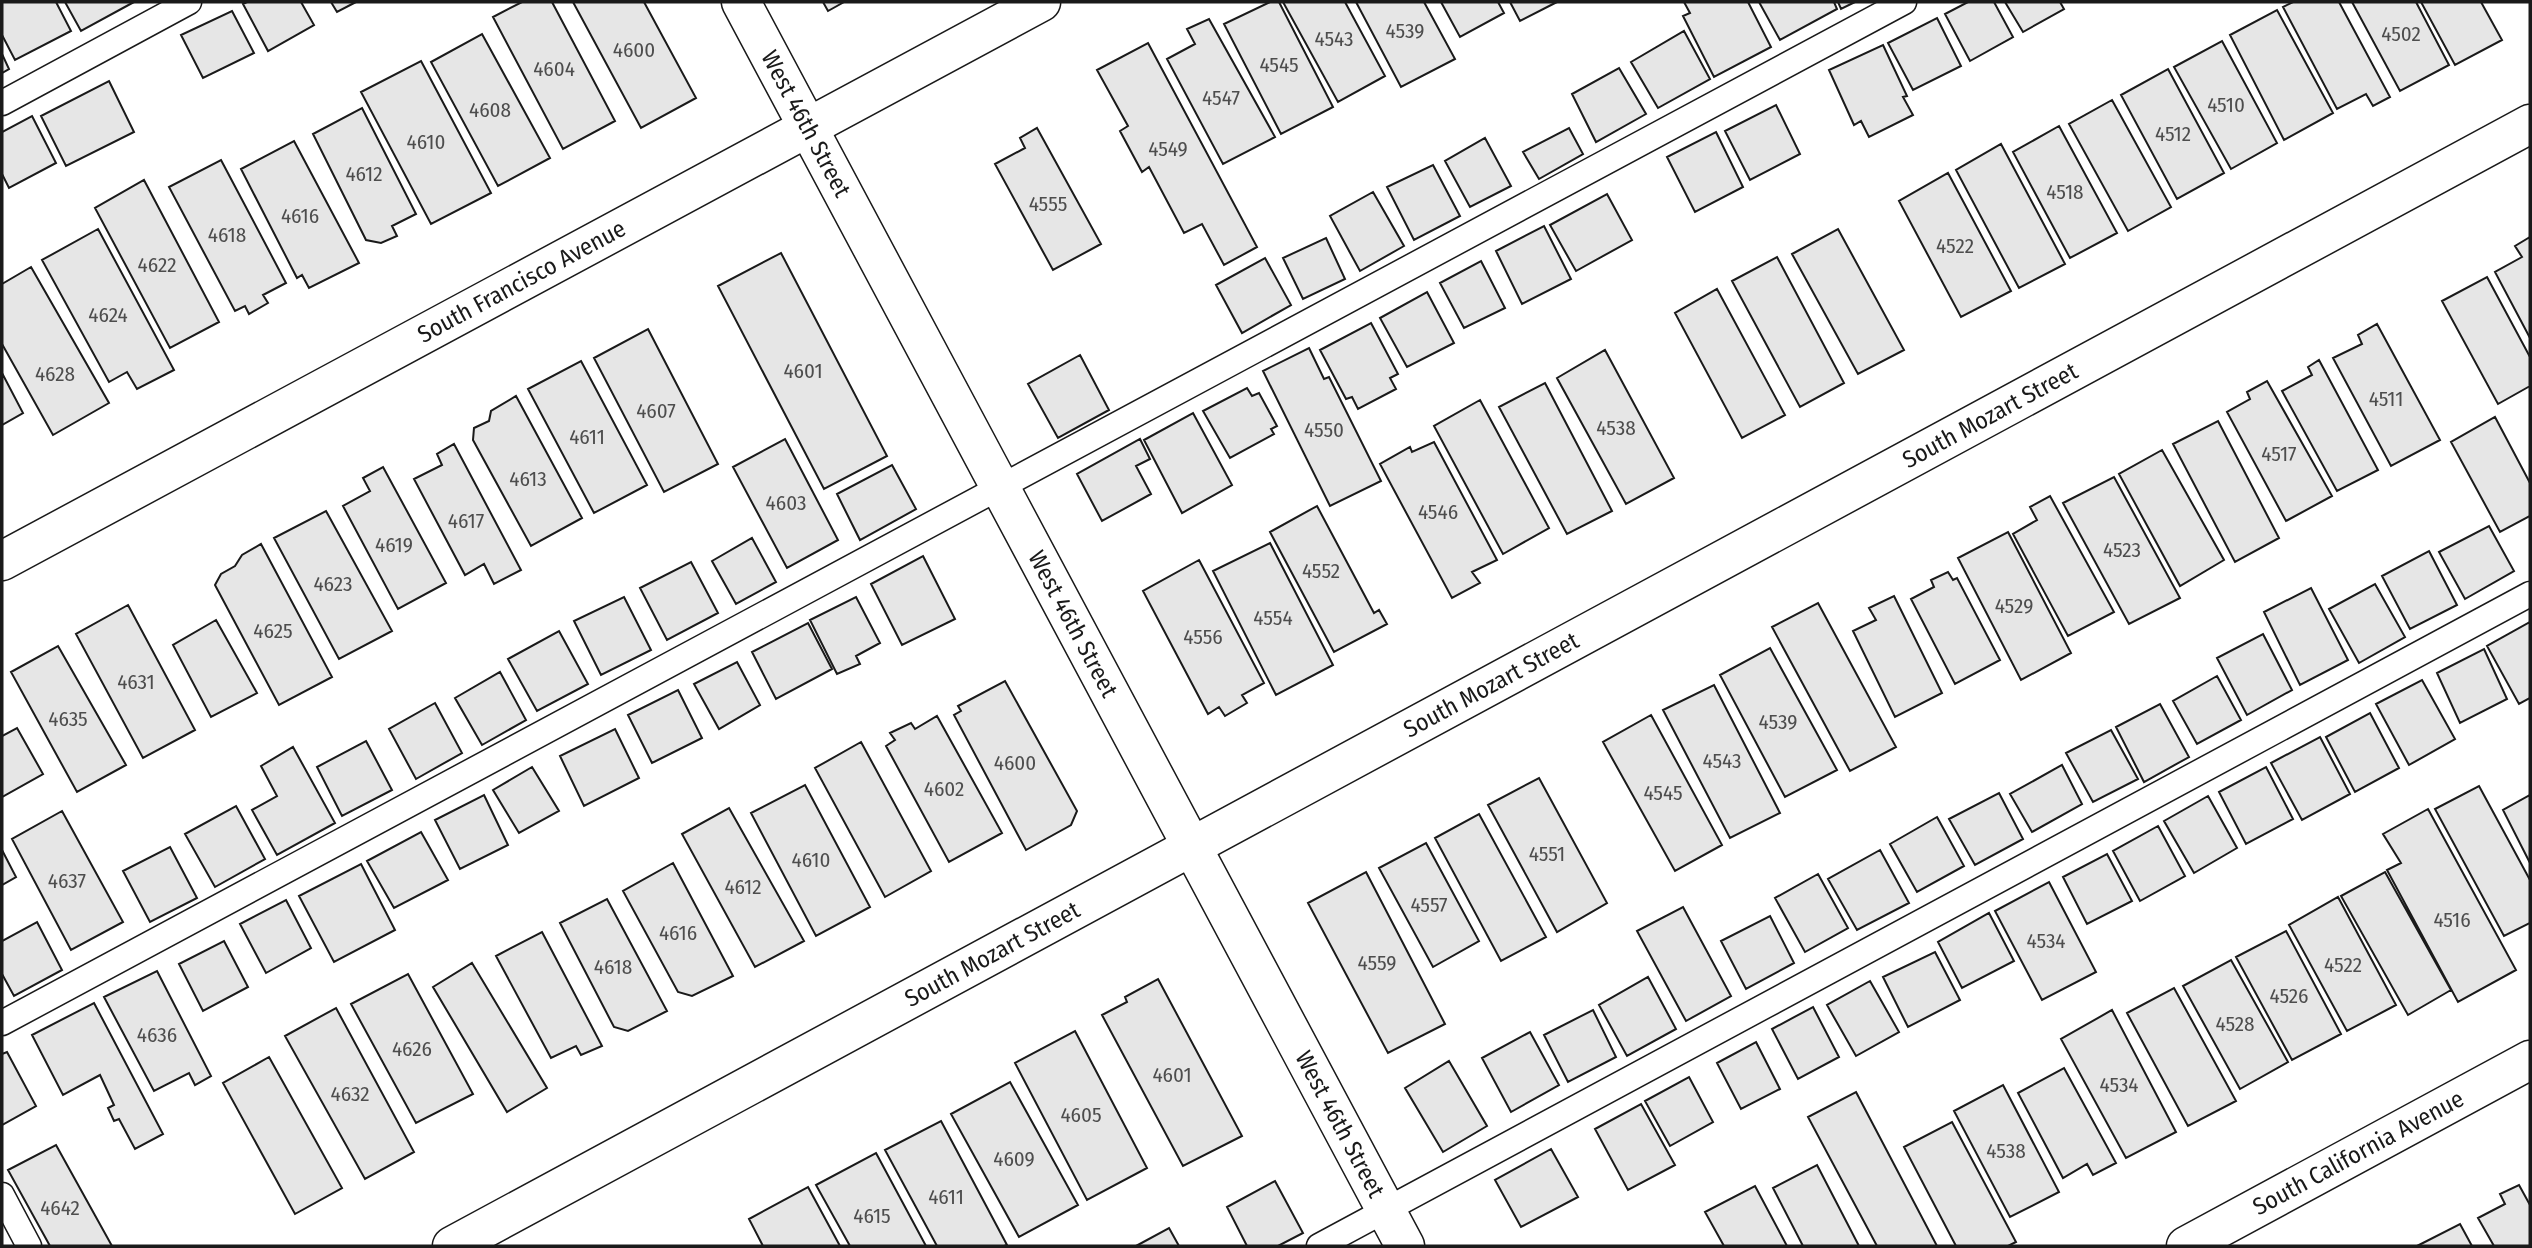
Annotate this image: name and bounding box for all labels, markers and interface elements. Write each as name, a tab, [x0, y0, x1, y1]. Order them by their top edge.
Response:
house number: 4539	[1386, 18, 1424, 44]
house number: 4502	[2381, 21, 2421, 47]
house number: 4543	[1315, 26, 1353, 52]
house number: 4600	[613, 37, 655, 63]
street label: West 46th Street	[755, 46, 857, 202]
house number: 4545	[1259, 52, 1299, 78]
house number: 4604	[533, 56, 575, 82]
house number: 4547	[1202, 85, 1240, 111]
house number: 4510	[2207, 92, 2245, 118]
house number: 4608	[469, 97, 511, 123]
house number: 4512	[2155, 121, 2191, 147]
house number: 4610	[407, 129, 445, 155]
house number: 4549	[1148, 136, 1188, 162]
house number: 4612	[345, 161, 383, 187]
house number: 4518	[2046, 179, 2084, 205]
house number: 4555	[1029, 191, 1067, 217]
house number: 4616	[281, 203, 319, 229]
street label: South Francisco Avenue	[413, 214, 630, 349]
house number: 4618	[208, 222, 246, 248]
house number: 4522	[1936, 233, 1974, 259]
house number: 4622	[138, 252, 176, 278]
house number: 4624	[88, 302, 128, 328]
street label: South Mozart Street	[1898, 357, 2083, 474]
house number: 4601	[783, 358, 823, 384]
house number: 4628	[35, 361, 75, 387]
house number: 4511	[2369, 386, 2403, 412]
house number: 4607	[636, 398, 676, 424]
house number: 4538	[1596, 415, 1636, 441]
house number: 4550	[1304, 417, 1344, 443]
house number: 4611	[569, 424, 605, 450]
house number: 4517	[2261, 441, 2297, 467]
house number: 4613	[509, 466, 547, 492]
house number: 4603	[766, 490, 806, 516]
house number: 4546	[1418, 499, 1458, 525]
house number: 4617	[448, 508, 484, 534]
house number: 4619	[375, 532, 413, 558]
house number: 4523	[2103, 537, 2141, 563]
street label: West 46th Street	[1022, 546, 1124, 702]
house number: 4552	[1302, 558, 1340, 584]
house number: 4623	[313, 571, 353, 597]
house number: 4529	[1995, 593, 2033, 619]
house number: 4554	[1253, 605, 1293, 631]
house number: 4625	[253, 618, 293, 644]
house number: 4556	[1183, 624, 1223, 650]
street label: South Mozart Street	[1399, 626, 1584, 743]
house number: 4631	[117, 669, 155, 695]
house number: 4635	[48, 706, 88, 732]
house number: 4539	[1759, 709, 1797, 735]
house number: 4543	[1703, 748, 1741, 774]
house number: 4600	[994, 750, 1036, 776]
house number: 4602	[924, 776, 964, 802]
house number: 4545	[1643, 780, 1683, 806]
house number: 4551	[1529, 841, 1565, 867]
house number: 4610	[792, 847, 830, 873]
house number: 4637	[48, 868, 86, 894]
house number: 4612	[724, 874, 762, 900]
house number: 4557	[1410, 892, 1448, 918]
street label: South Mozart Street	[900, 896, 1085, 1013]
house number: 4516	[2433, 907, 2471, 933]
house number: 4616	[659, 920, 697, 946]
house number: 4534	[2027, 928, 2065, 954]
house number: 4559	[1357, 950, 1397, 976]
house number: 4522	[2324, 952, 2362, 978]
house number: 4618	[594, 954, 632, 980]
house number: 4526	[2269, 983, 2309, 1009]
house number: 4528	[2215, 1011, 2255, 1037]
house number: 4636	[137, 1022, 177, 1048]
house number: 4626	[392, 1036, 432, 1062]
street label: West 46th Street	[1289, 1046, 1391, 1202]
house number: 4601	[1152, 1062, 1192, 1088]
house number: 4534	[2100, 1072, 2138, 1098]
house number: 4632	[331, 1081, 369, 1107]
street label: South California Avenue	[2248, 1084, 2469, 1221]
house number: 4605	[1060, 1102, 1102, 1128]
house number: 4538	[1986, 1138, 2026, 1164]
house number: 4609	[993, 1146, 1035, 1172]
house number: 4611	[928, 1184, 964, 1210]
house number: 4642	[40, 1195, 80, 1221]
house number: 4615	[853, 1203, 891, 1229]

